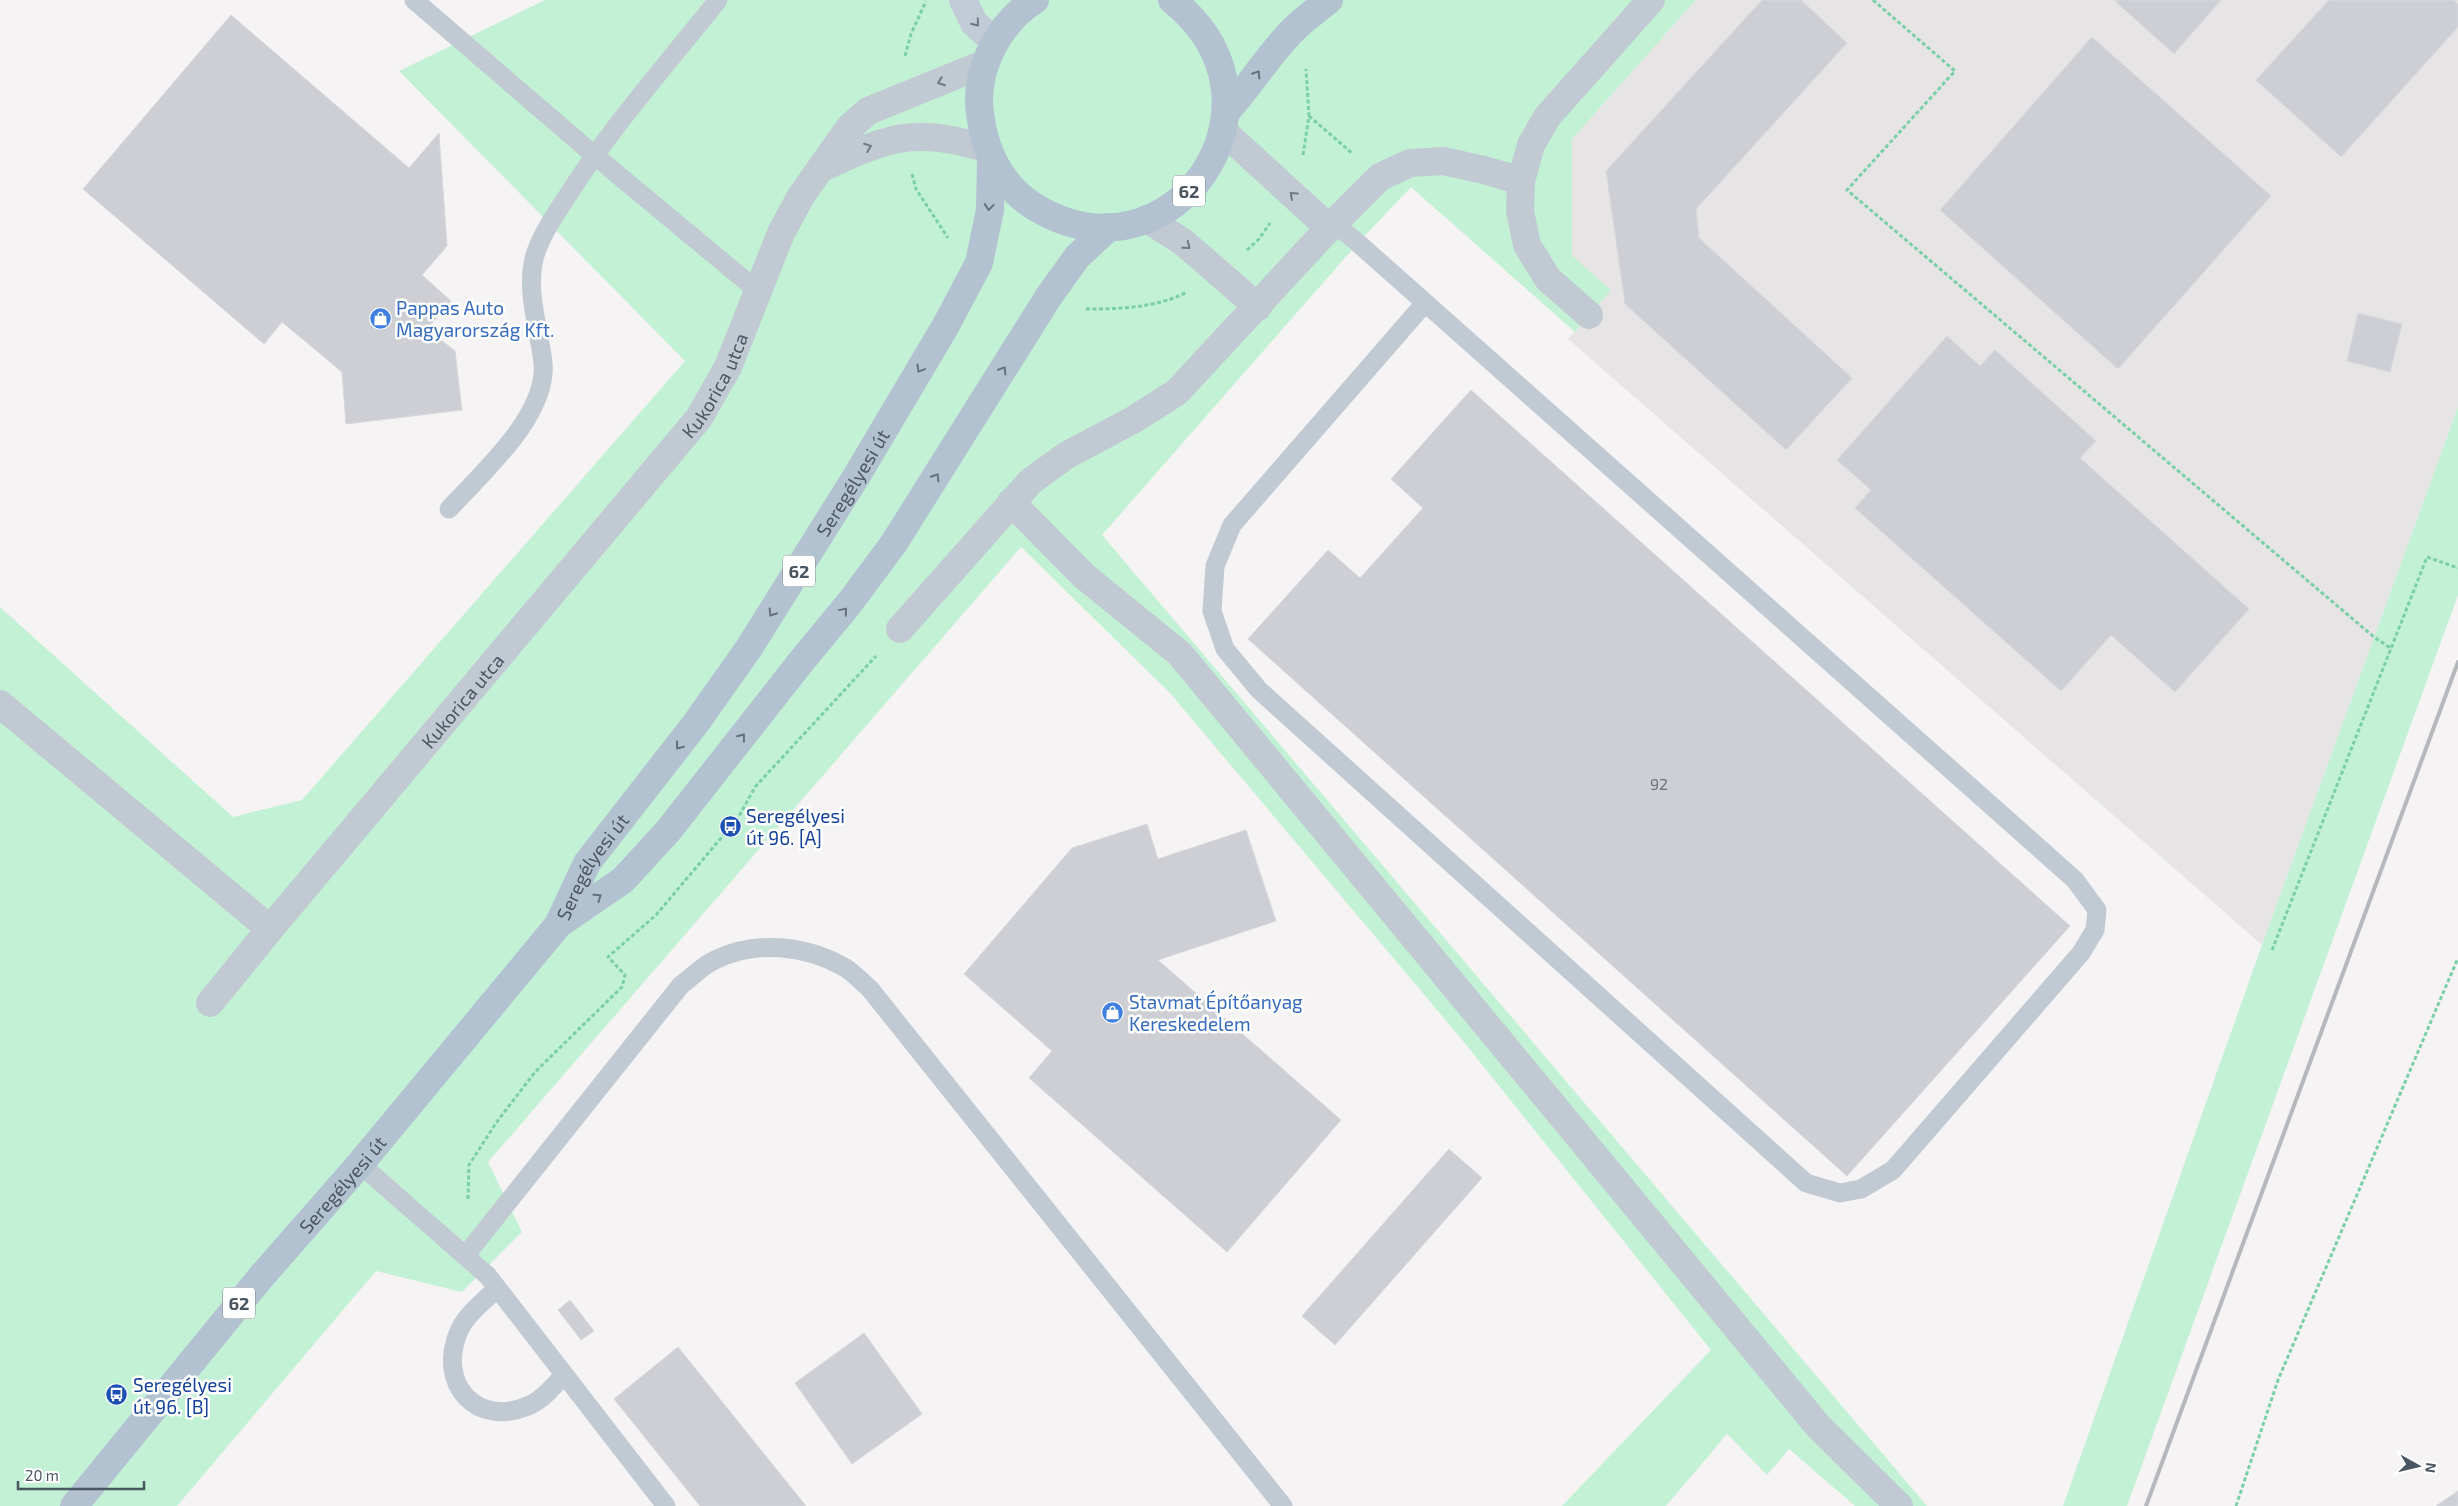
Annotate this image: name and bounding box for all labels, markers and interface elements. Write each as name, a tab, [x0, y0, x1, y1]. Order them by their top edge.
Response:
one-way arrow	[971, 17, 979, 26]
one-way arrow	[1250, 70, 1260, 79]
one-way arrow	[937, 76, 946, 86]
one-way arrow	[863, 143, 872, 153]
road number: 62	[1173, 176, 1205, 207]
one-way arrow	[1289, 192, 1298, 201]
one-way arrow	[984, 204, 995, 212]
one-way arrow	[1181, 241, 1190, 249]
place label: Pappas Auto Magyarország Kft.	[396, 296, 554, 341]
shop icon: Pappas Auto Magyarország Kft.	[368, 306, 392, 330]
street label: Kukorica utca	[676, 329, 752, 442]
one-way arrow	[916, 364, 926, 373]
one-way arrow	[997, 366, 1007, 375]
street label: Seregélyesi út	[811, 425, 893, 540]
one-way arrow	[930, 474, 939, 483]
road number: 62	[783, 556, 815, 586]
one-way arrow	[769, 607, 778, 616]
one-way arrow	[838, 607, 847, 616]
street label: Kukorica utca	[416, 648, 508, 752]
one-way arrow	[736, 734, 744, 743]
one-way arrow	[675, 740, 684, 749]
house number: 92	[1650, 774, 1668, 793]
place label: Seregélyesi út 96. [A]	[746, 804, 845, 849]
street label: Seregélyesi út	[551, 809, 633, 923]
bus stop icon: Seregélyesi út 96. [A]	[718, 814, 742, 838]
one-way arrow	[593, 894, 602, 903]
place label: Stavmat Építőanyag Kereskedelem	[1129, 990, 1303, 1035]
shop icon: Stavmat Építőanyag Kereskedelem	[1101, 1000, 1125, 1024]
street label: Seregélyesi út	[294, 1131, 390, 1237]
road number: 62	[223, 1288, 255, 1319]
place label: Seregélyesi út 96. [B]	[133, 1373, 232, 1418]
bus stop icon: Seregélyesi út 96. [B]	[105, 1383, 129, 1407]
north arrow	[2393, 1441, 2443, 1491]
scale bar	[18, 1458, 144, 1490]
text: N	[2422, 1462, 2440, 1474]
text: 20 m	[25, 1466, 59, 1484]

